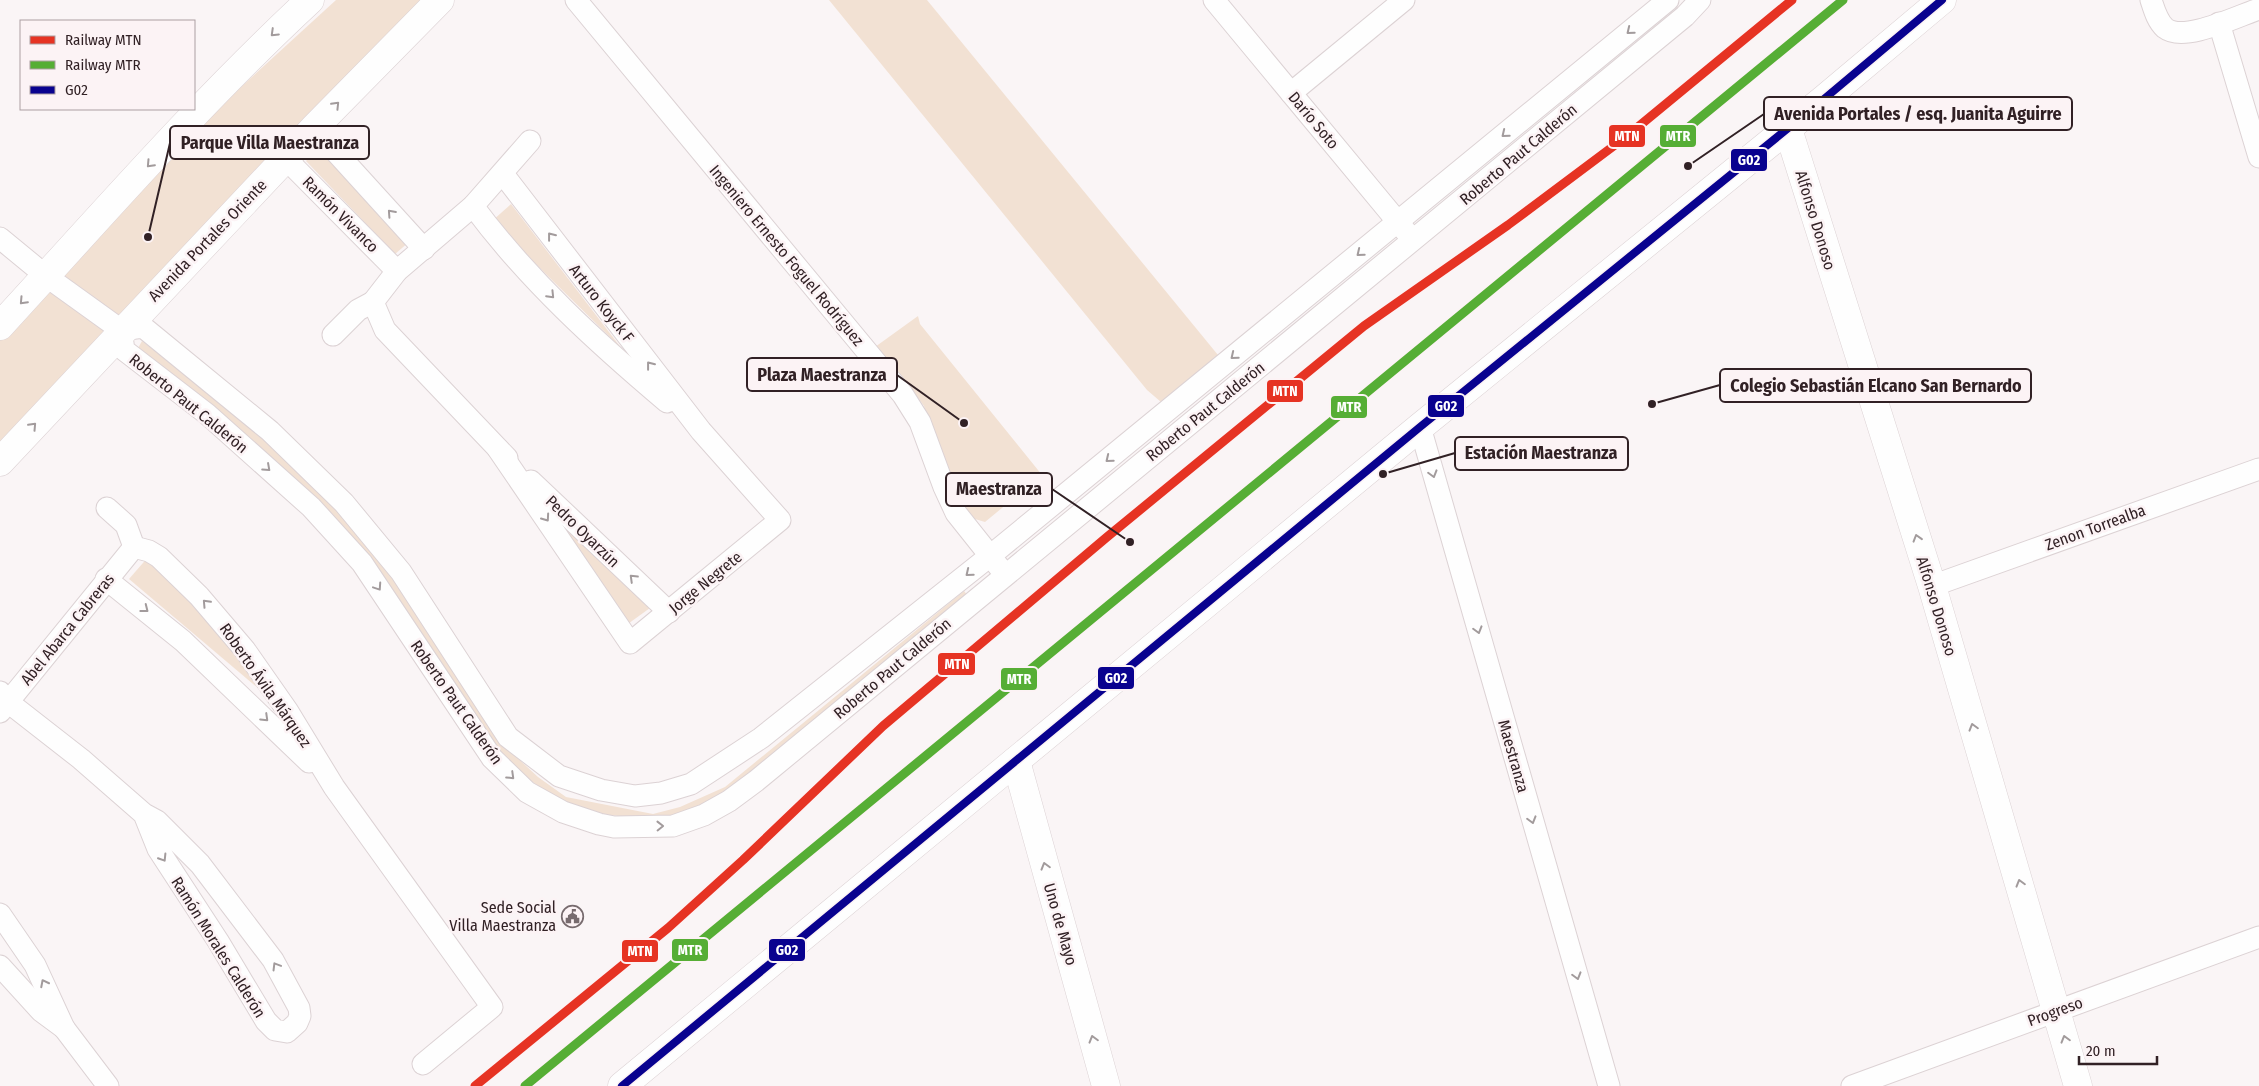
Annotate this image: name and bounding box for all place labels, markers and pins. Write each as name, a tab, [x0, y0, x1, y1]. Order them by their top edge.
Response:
callout: Avenida Portales / esq. Juanita Aguirre	[1764, 97, 2072, 130]
callout: Parque Villa Maestranza	[170, 126, 369, 159]
callout: Plaza Maestranza	[747, 358, 897, 391]
callout: Colegio Sebastián Elcano San Bernardo	[1720, 369, 2031, 402]
callout: Estación Maestranza	[1455, 437, 1628, 470]
callout: Maestranza	[946, 473, 1052, 506]
place label: Sede Social Villa Maestranza	[449, 898, 556, 935]
public building icon: Sede Social Villa Maestranza	[560, 904, 584, 928]

